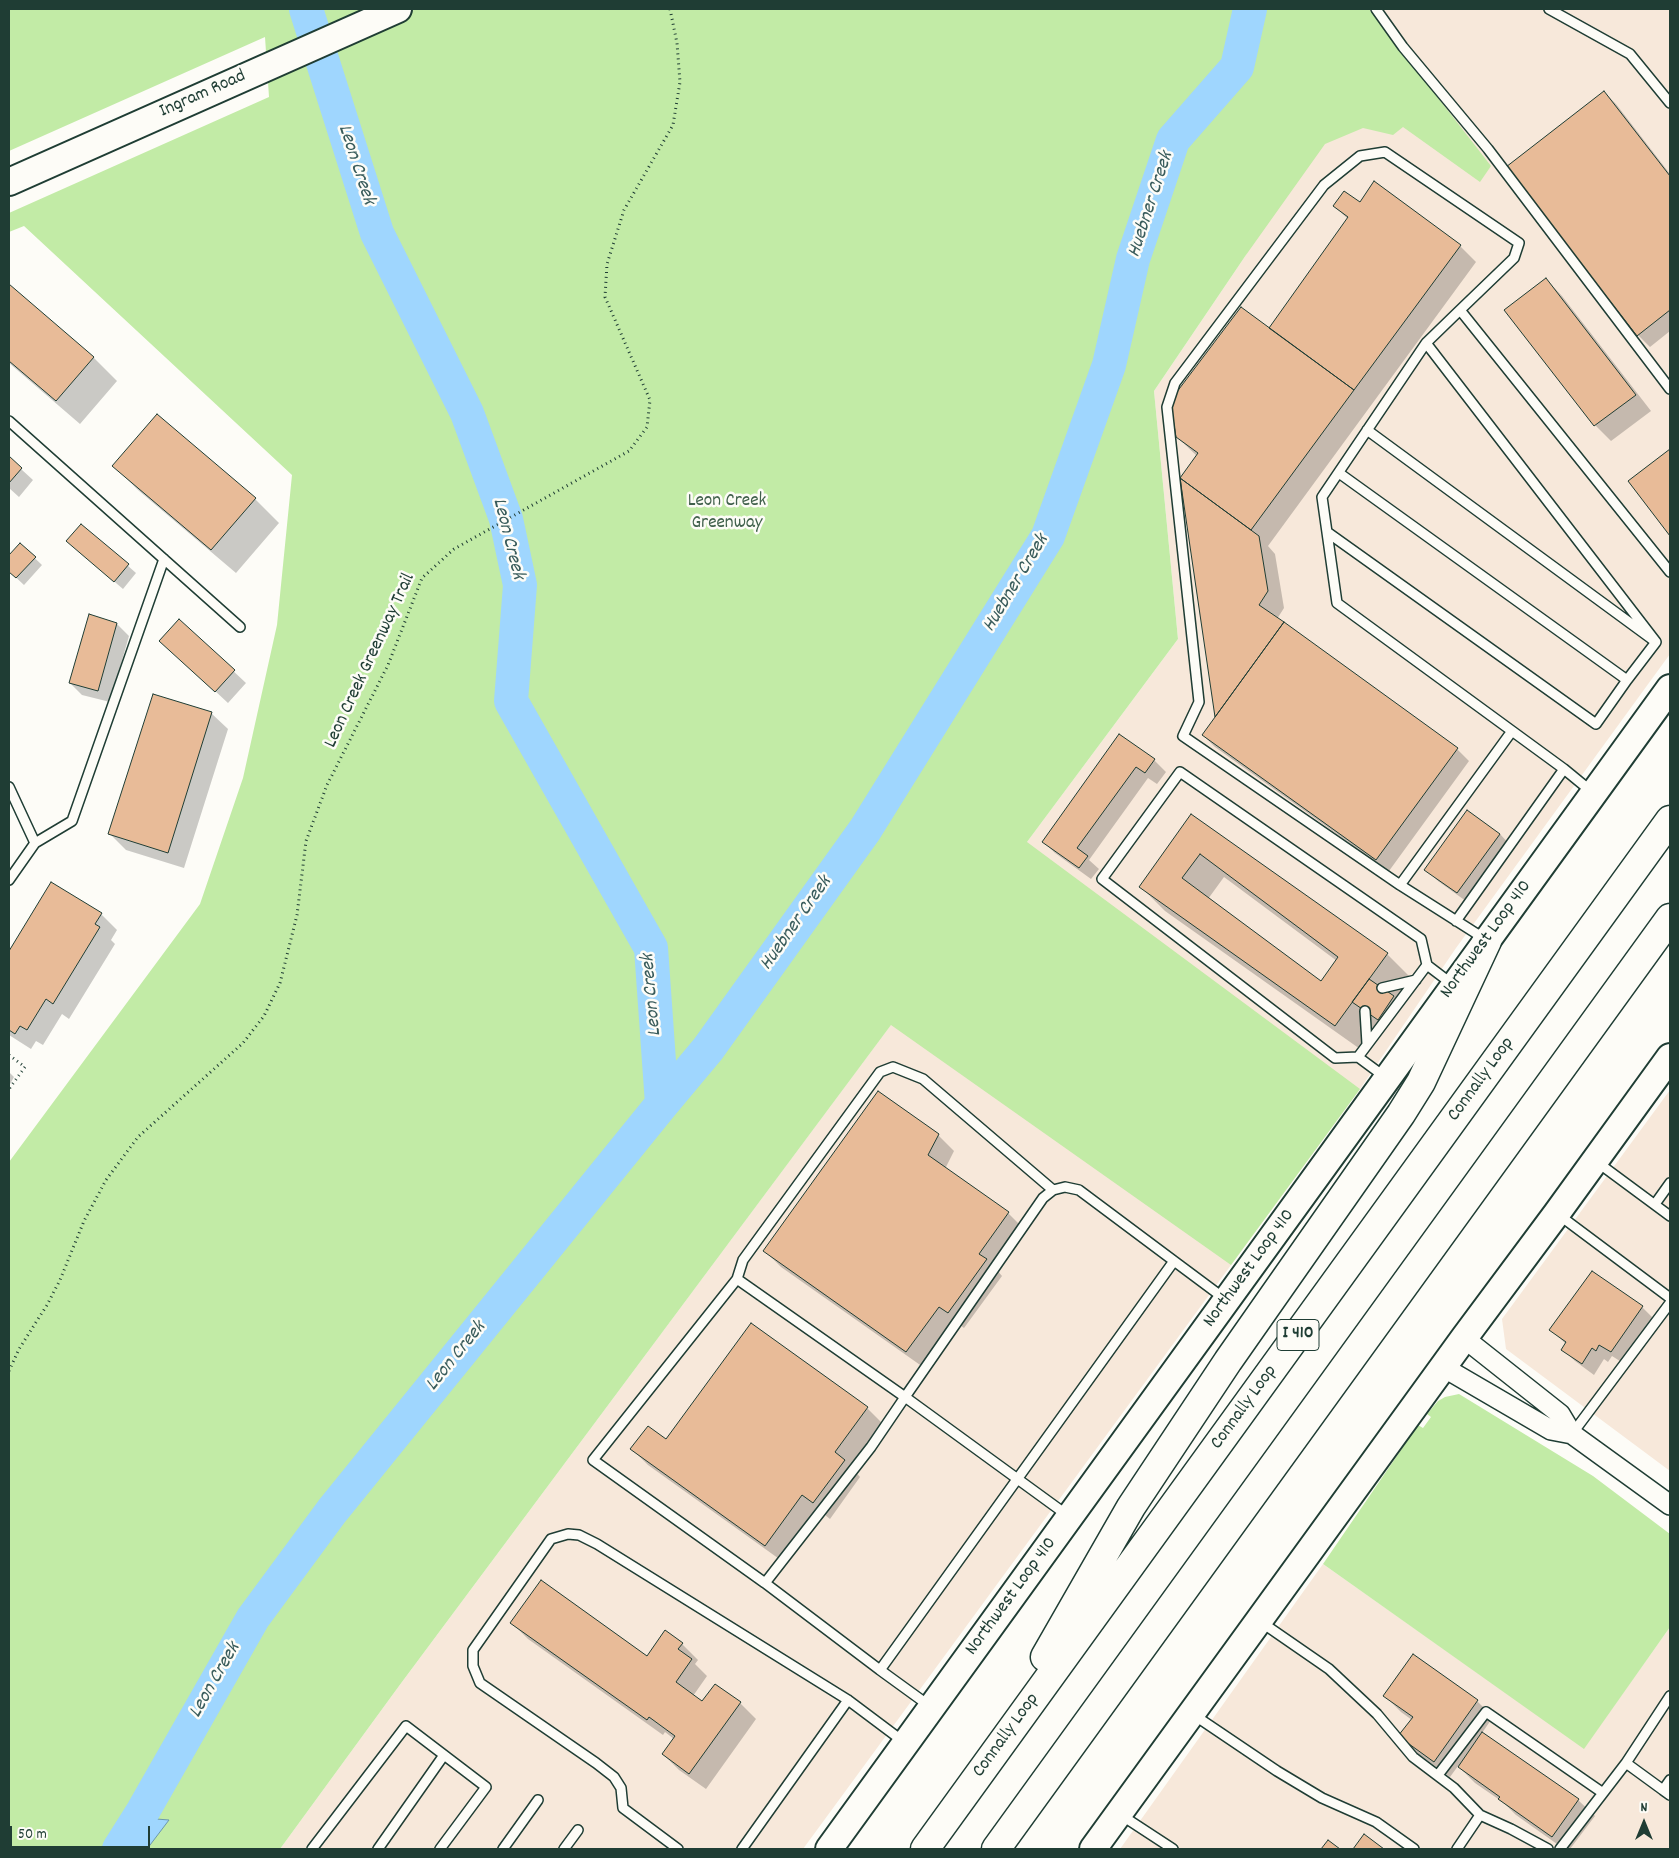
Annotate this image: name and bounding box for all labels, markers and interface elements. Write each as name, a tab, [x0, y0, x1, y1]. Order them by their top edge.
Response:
street label: Ingram Road	[156, 66, 250, 124]
water label: Leon Creek	[331, 122, 379, 208]
water label: Huebner Creek	[1124, 149, 1180, 261]
park label: Leon Creek Greenway	[688, 491, 766, 535]
water label: Leon Creek	[485, 496, 529, 582]
water label: Huebner Creek	[979, 531, 1055, 637]
street label: Leon Creek Greenway Trail	[321, 570, 421, 752]
water label: Huebner Creek	[756, 872, 838, 976]
street label: Northwest Loop 410	[1436, 876, 1538, 1004]
water label: Leon Creek	[637, 953, 669, 1037]
street label: Connally Loop	[1444, 1033, 1520, 1127]
street label: Northwest Loop 410	[1199, 1205, 1301, 1333]
water label: Leon Creek	[422, 1317, 492, 1397]
road number: I 410	[1277, 1320, 1319, 1350]
street label: Connally Loop	[1207, 1361, 1283, 1455]
street label: Northwest Loop 410	[961, 1533, 1063, 1661]
water label: Leon Creek	[185, 1639, 247, 1723]
street label: Connally Loop	[969, 1689, 1045, 1783]
north arrow	[1619, 1798, 1669, 1848]
text: N	[1641, 1798, 1647, 1818]
scale bar	[12, 1816, 152, 1848]
text: 50 m	[18, 1824, 47, 1846]

